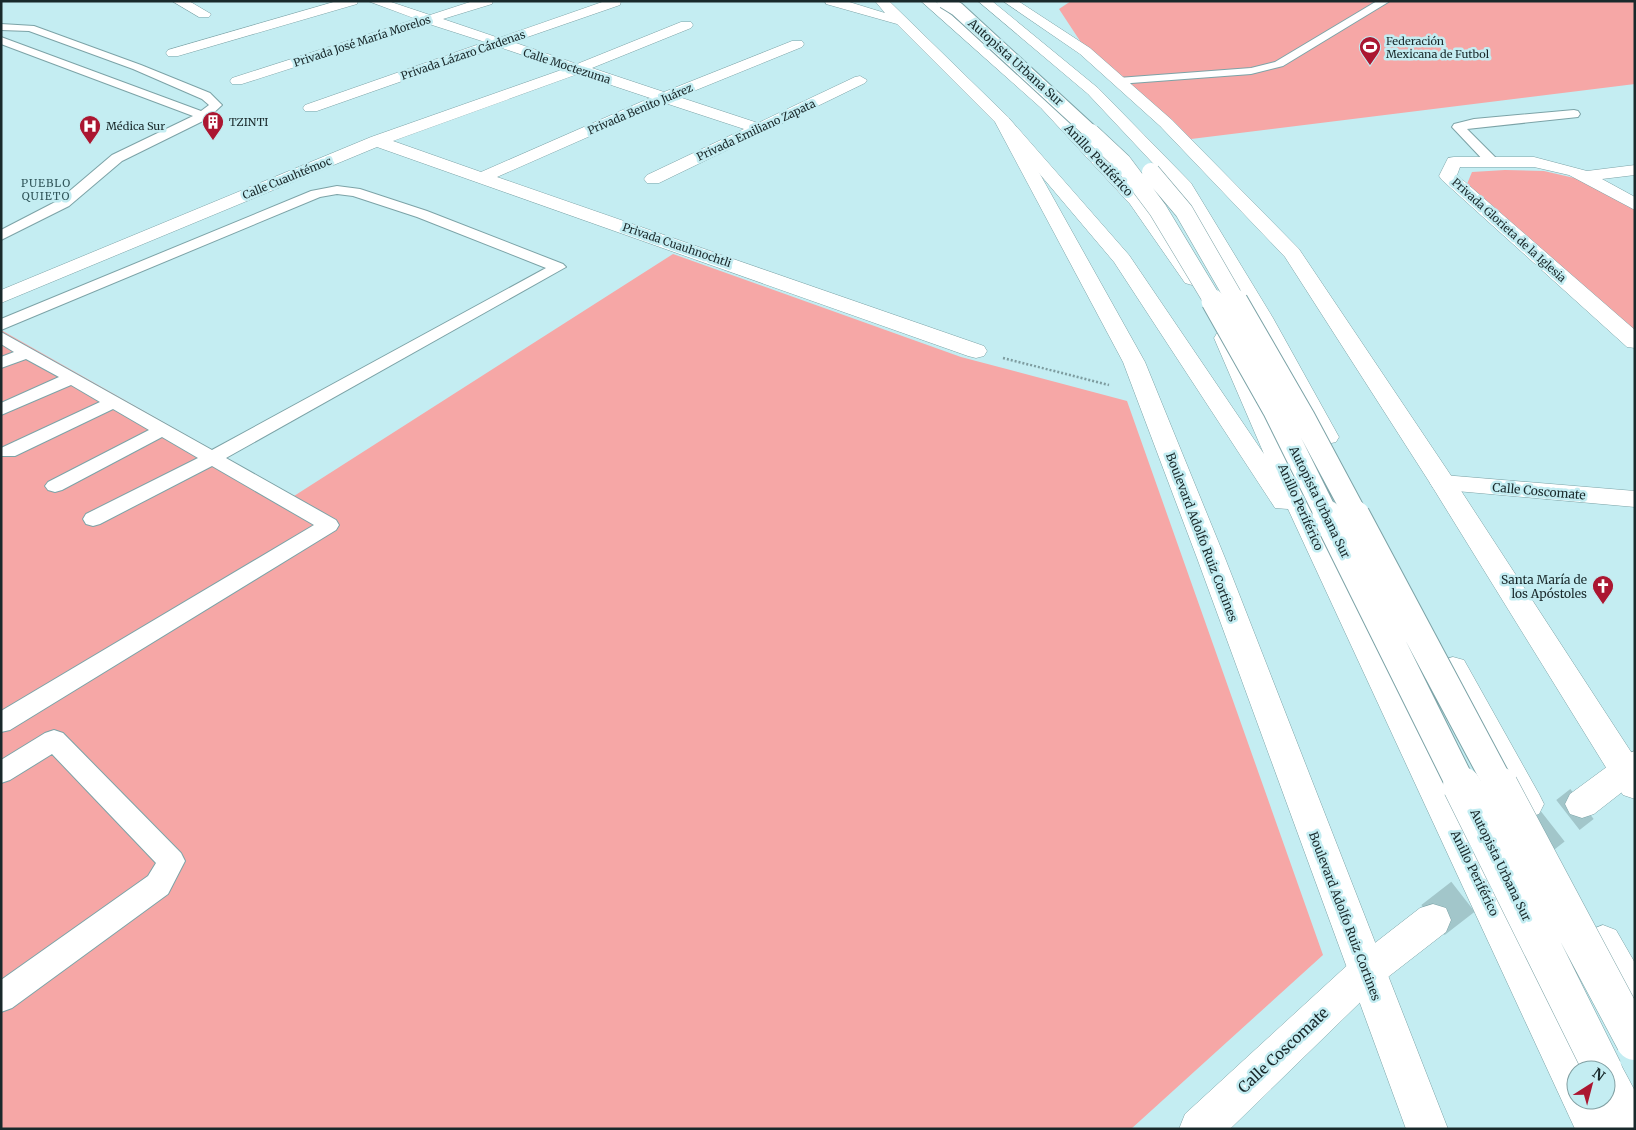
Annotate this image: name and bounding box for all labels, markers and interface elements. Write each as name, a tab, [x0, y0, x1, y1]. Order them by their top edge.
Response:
street label: Privada José María Morelos	[292, 12, 432, 70]
street label: Autopista Urbana Sur	[965, 15, 1067, 109]
street label: Privada Lázaro Cárdenas	[399, 27, 527, 83]
place label: Federación Mexicana de Futbol	[1386, 34, 1490, 61]
sports icon: Federación Mexicana de Futbol	[1358, 35, 1382, 66]
street label: Calle Moctezuma	[522, 45, 613, 87]
street label: Privada Benito Juárez	[585, 81, 695, 137]
street label: Privada Emiliano Zapata	[694, 96, 818, 164]
building icon: TZINTI	[201, 110, 225, 141]
hospital icon: Médica Sur	[78, 114, 102, 145]
place label: TZINTI	[229, 115, 268, 129]
place label: Médica Sur	[106, 119, 165, 133]
street label: Anillo Periférico	[1061, 120, 1136, 199]
street label: Calle Cuauhtémoc	[240, 154, 334, 202]
street label: Privada Glorieta de la Iglesia	[1449, 175, 1569, 285]
district label: PUEBLO QUIETO	[21, 176, 71, 203]
street label: Privada Cuauhnochtli	[621, 220, 734, 270]
street label: Autopista Urbana Sur	[1286, 443, 1354, 561]
street label: Boulevard Adolfo Ruiz Cortines	[1163, 451, 1241, 624]
street label: Anillo Periférico	[1275, 460, 1327, 553]
street label: Calle Coscomate	[1492, 479, 1586, 503]
place label: Santa María de los Apóstoles	[1501, 572, 1587, 601]
church icon: Santa María de los Apóstoles	[1591, 574, 1615, 605]
street label: Autopista Urbana Sur	[1467, 806, 1535, 924]
street label: Anillo Periférico	[1447, 827, 1502, 918]
street label: Boulevard Adolfo Ruiz Cortines	[1306, 830, 1384, 1003]
street label: Calle Coscomate	[1234, 1003, 1332, 1097]
north arrow	[1566, 1060, 1616, 1110]
text: N	[1589, 1064, 1608, 1085]

